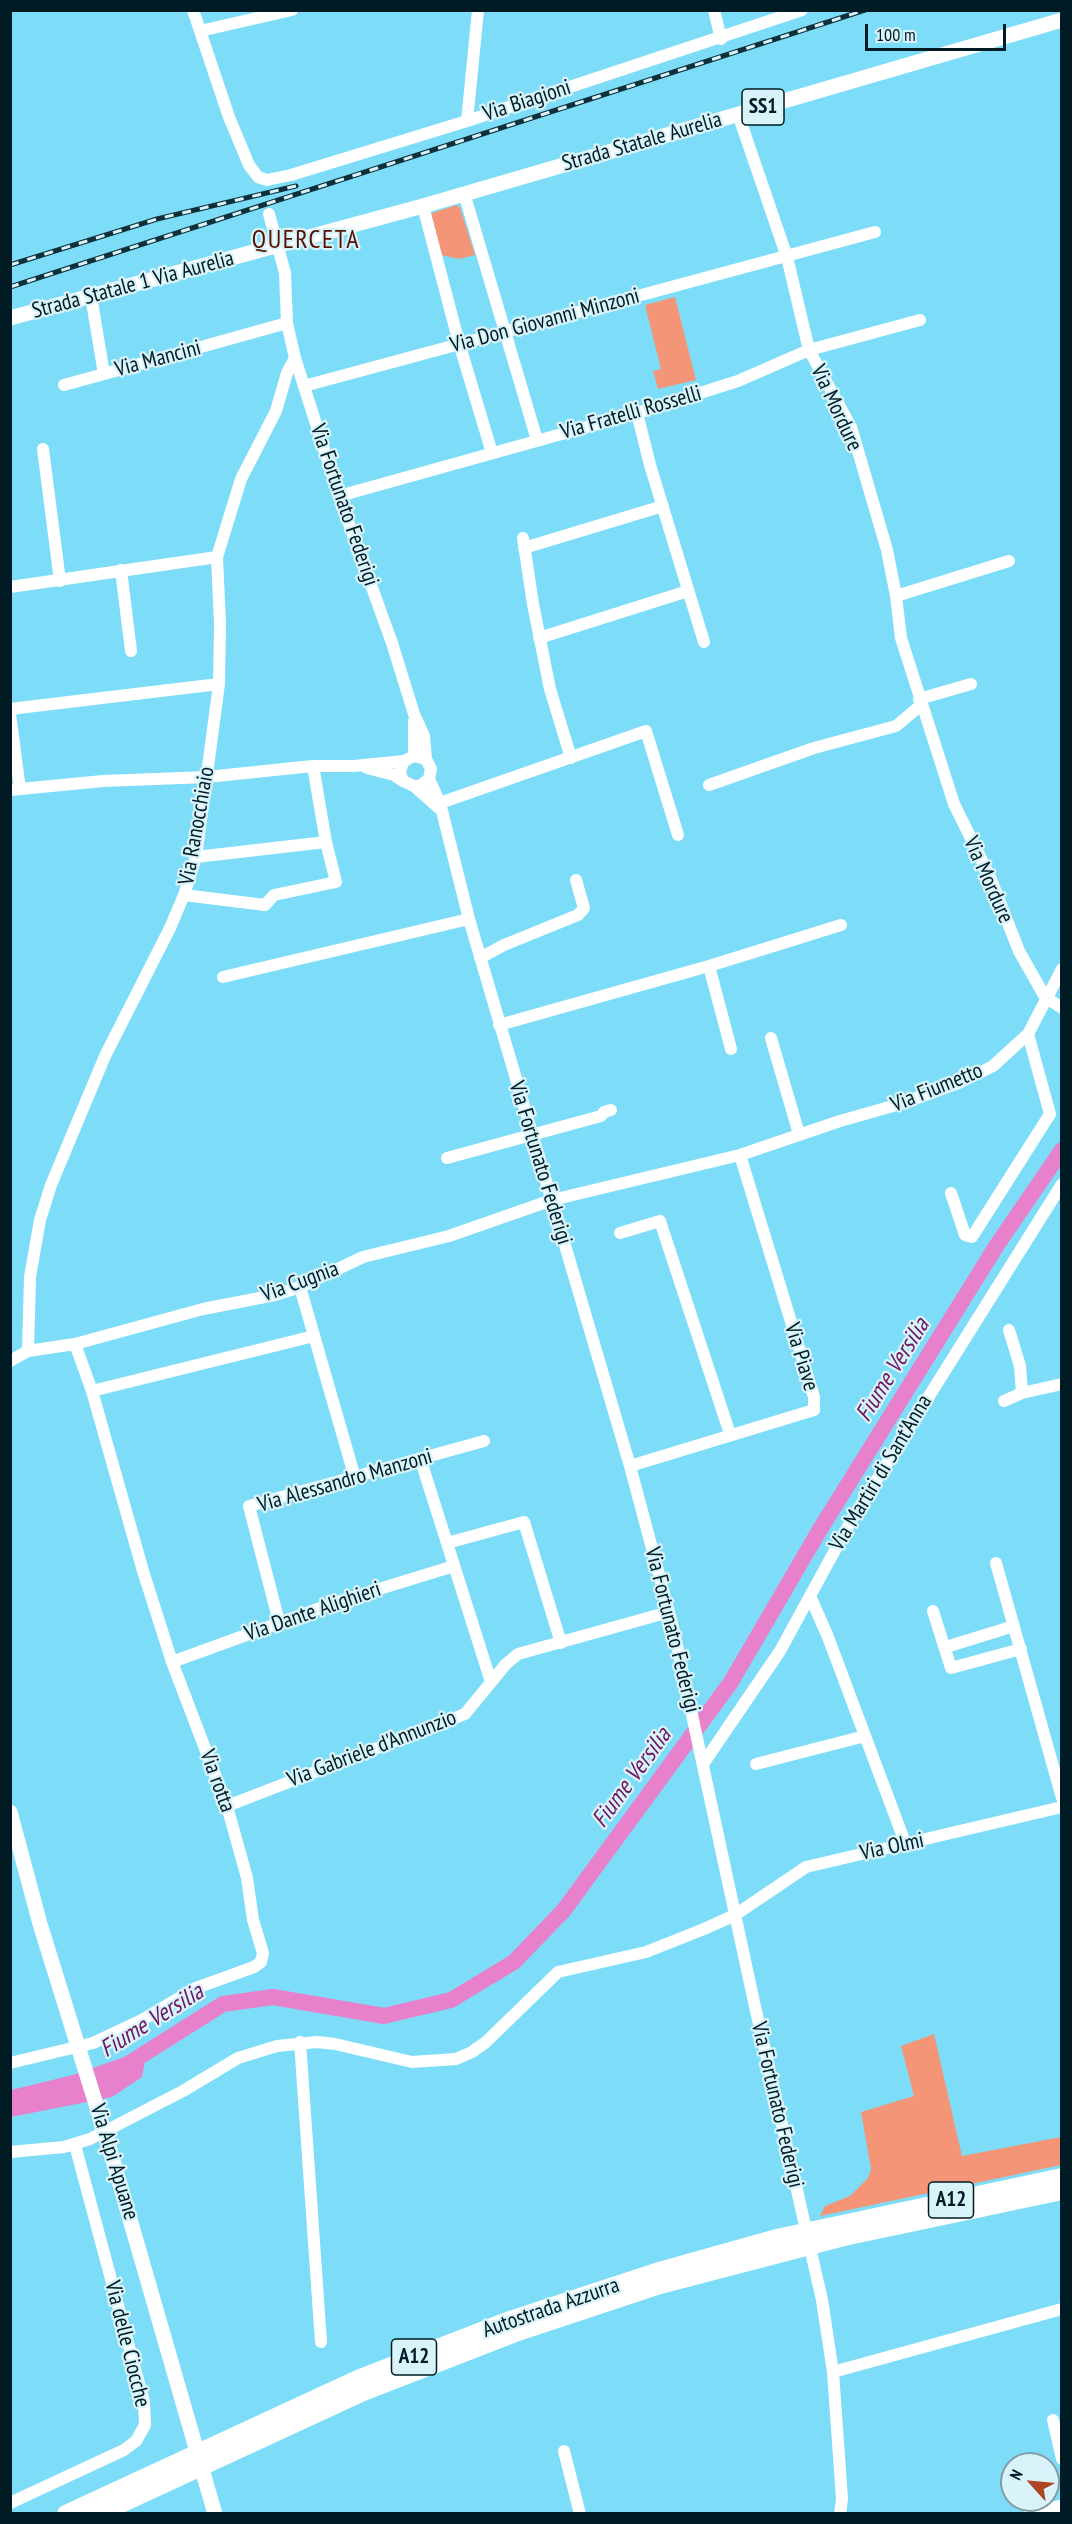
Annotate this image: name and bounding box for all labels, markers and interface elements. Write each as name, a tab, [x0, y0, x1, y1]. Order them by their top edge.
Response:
scale bar	[868, 12, 1009, 50]
text: 100 m	[876, 23, 916, 46]
street label: Via Biagioni	[480, 74, 574, 128]
road number: SS1	[742, 89, 784, 125]
street label: Strada Statale Aurelia	[559, 107, 725, 177]
district label: QUERCETA	[252, 225, 360, 257]
street label: Strada Statale 1 Via Aurelia	[29, 245, 237, 325]
street label: Via Don Giovanni Minzoni	[447, 283, 643, 359]
street label: Via Mancini	[112, 335, 204, 383]
street label: Via Mordure	[805, 361, 867, 455]
street label: Via Fratelli Rosselli	[558, 380, 704, 446]
street label: Via Fortunato Federigi	[304, 421, 384, 589]
street label: Via Ranocchiaio	[174, 765, 220, 887]
street label: Via Mordure	[957, 833, 1019, 927]
street label: Via Fiumetto	[887, 1058, 987, 1118]
street label: Via Fortunato Federigi	[503, 1078, 577, 1248]
street label: Via Cugnia	[258, 1256, 342, 1308]
water label: Fiume Versilia	[850, 1313, 936, 1427]
street label: Via Piave	[778, 1320, 824, 1394]
street label: Via Martiri di Sant'Anna	[824, 1390, 938, 1556]
street label: Via Alessandro Manzoni	[255, 1443, 435, 1519]
street label: Via Fortunato Federigi	[639, 1545, 705, 1715]
street label: Via Dante Alighieri	[241, 1576, 385, 1648]
street label: Via Gabriele d'Annunzio	[284, 1705, 460, 1793]
water label: Fiume Versilia	[586, 1722, 678, 1834]
street label: Via rotta	[194, 1746, 240, 1816]
street label: Via Olmi	[858, 1827, 926, 1867]
water label: Fiume Versilia	[95, 1978, 209, 2064]
street label: Via Fortunato Federigi	[745, 2019, 809, 2191]
street label: Via Alpi Apuane	[84, 2101, 144, 2223]
road number: A12	[928, 2182, 974, 2218]
street label: Autostrada Azzurra	[479, 2272, 623, 2344]
street label: Via delle Ciocche	[99, 2278, 155, 2410]
road number: A12	[392, 2339, 436, 2375]
north arrow	[1000, 2452, 1060, 2512]
text: N	[1005, 2466, 1027, 2483]

